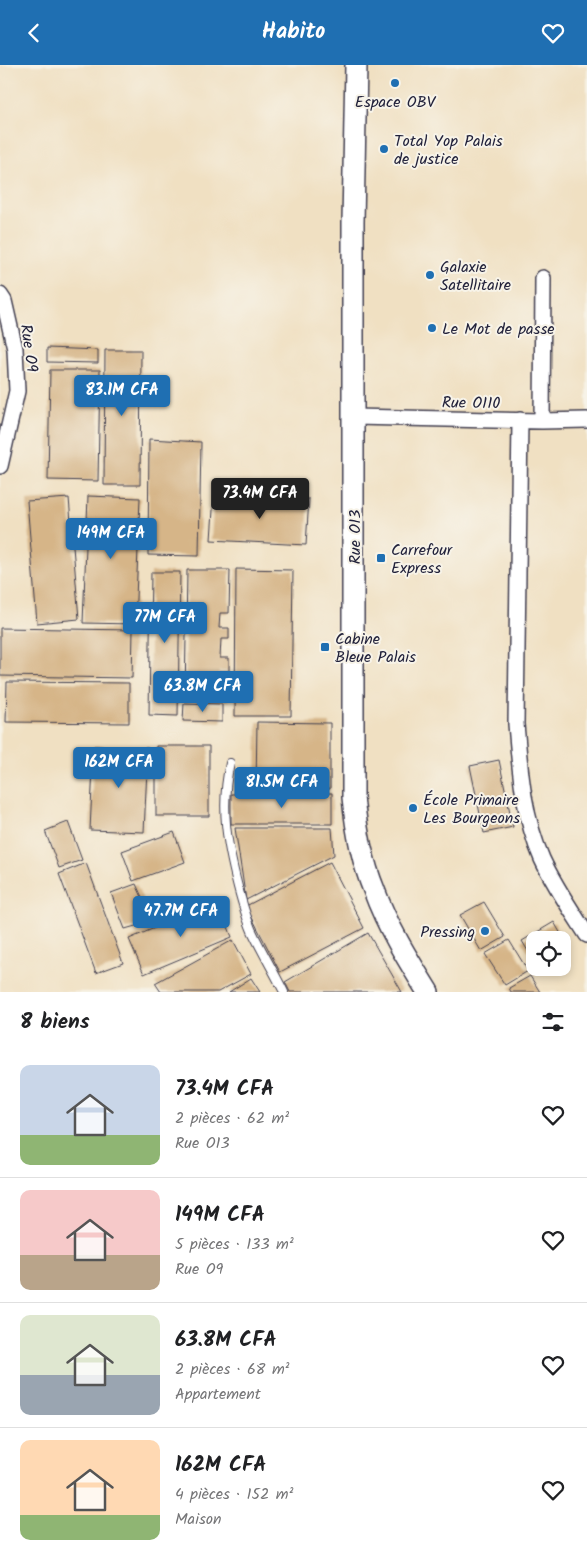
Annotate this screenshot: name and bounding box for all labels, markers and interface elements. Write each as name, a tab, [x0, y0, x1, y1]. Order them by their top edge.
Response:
text: Habito	[262, 15, 325, 50]
icon: back	[20, 19, 48, 47]
icon: heart	[539, 19, 567, 47]
marker: Espace OBV	[389, 77, 401, 89]
place label: Espace OBV	[355, 90, 437, 115]
place label: Total Yop Palais de justice	[394, 129, 503, 172]
marker: Total Yop Palais de justice	[378, 143, 390, 155]
place label: Galaxie Satellitaire	[440, 255, 511, 298]
marker: Galaxie Satellitaire	[424, 269, 436, 281]
place label: Le Mot de passe	[442, 317, 554, 342]
marker: Le Mot de passe	[426, 322, 438, 334]
street label: Rue O9	[13, 323, 44, 374]
pin: 83.1M CFA	[65, 375, 179, 417]
text: 83.1M CFA	[85, 378, 159, 403]
street label: Rue O110	[442, 390, 500, 417]
pin: 73.4M CFA	[203, 477, 317, 520]
text: 73.4M CFA	[222, 481, 298, 506]
street label: Rue O13	[343, 510, 368, 564]
pin: 149M CFA	[59, 517, 163, 560]
text: 149M CFA	[77, 521, 145, 546]
place label: Carrefour Express	[391, 538, 454, 581]
marker: Carrefour Express	[375, 552, 387, 564]
pin: 77M CFA	[119, 601, 211, 644]
text: 77M CFA	[134, 605, 196, 630]
place label: Cabine Bleue Palais	[335, 627, 416, 670]
marker: Cabine Bleue Palais	[319, 641, 331, 653]
pin: 63.8M CFA	[146, 671, 260, 713]
text: 63.8M CFA	[164, 674, 242, 699]
pin: 162M CFA	[67, 747, 171, 789]
text: 162M CFA	[84, 750, 154, 775]
pin: 81.5M CFA	[225, 767, 339, 809]
text: 81.5M CFA	[245, 770, 319, 795]
place label: École Primaire Les Bourgeons	[423, 788, 520, 831]
marker: École Primaire Les Bourgeons	[407, 802, 419, 814]
pin: 47.7M CFA	[124, 895, 238, 938]
text: 47.7M CFA	[144, 899, 218, 924]
place label: Pressing	[420, 920, 475, 945]
marker: Pressing	[479, 925, 491, 937]
map controls	[526, 931, 571, 976]
button: locate	[526, 931, 571, 976]
text: 8 biens	[20, 1006, 90, 1039]
icon: filters	[539, 1008, 567, 1036]
text: 73.4M CFA	[175, 1073, 274, 1106]
icon: home	[60, 1085, 120, 1145]
icon: heart	[539, 1101, 567, 1129]
text: 2 pièces · 62 m²	[175, 1106, 289, 1131]
text: Rue O13	[175, 1131, 230, 1156]
text: 149M CFA	[175, 1199, 265, 1232]
icon: home	[60, 1210, 120, 1270]
icon: heart	[539, 1226, 567, 1254]
text: 5 pièces · 133 m²	[175, 1232, 294, 1257]
text: Rue O9	[175, 1257, 223, 1282]
text: 63.8M CFA	[175, 1324, 277, 1357]
icon: home	[60, 1335, 120, 1395]
icon: heart	[539, 1351, 567, 1379]
text: 2 pièces · 68 m²	[175, 1357, 290, 1382]
text: Appartement	[175, 1382, 261, 1407]
text: 162M CFA	[175, 1449, 267, 1482]
icon: home	[60, 1460, 120, 1520]
icon: heart	[539, 1476, 567, 1504]
text: 4 pièces · 152 m²	[175, 1482, 293, 1507]
text: Maison	[175, 1507, 222, 1532]

